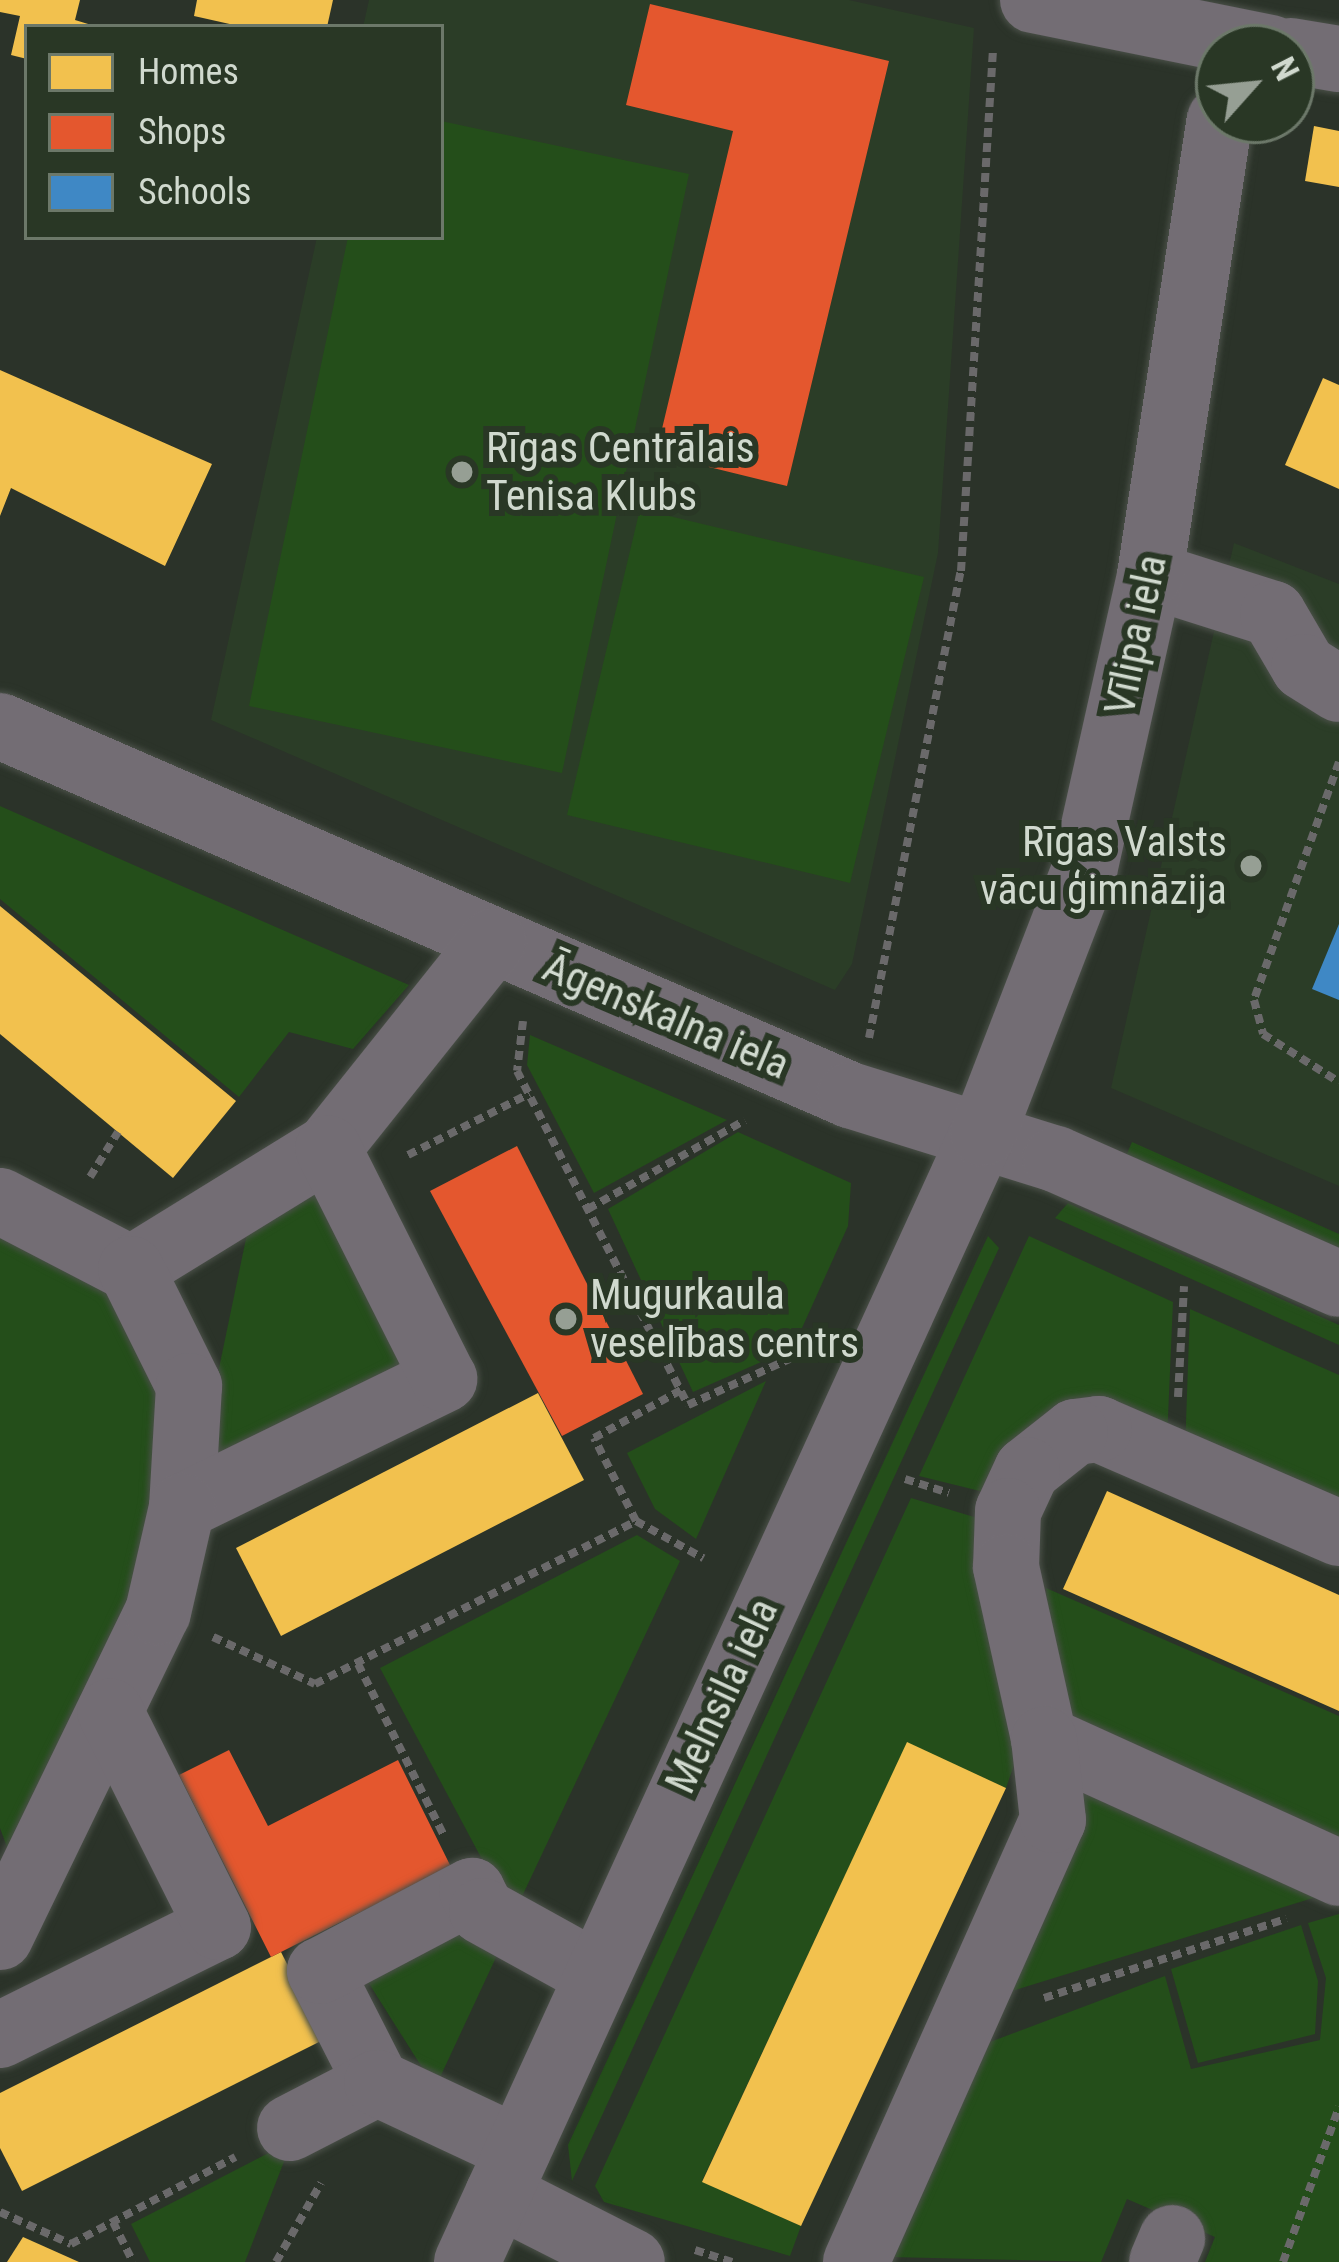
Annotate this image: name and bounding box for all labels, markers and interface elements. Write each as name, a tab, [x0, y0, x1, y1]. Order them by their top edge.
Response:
legend	[24, 24, 444, 240]
north arrow	[1195, 24, 1315, 144]
text: Homes	[138, 51, 239, 93]
text: N	[1263, 51, 1307, 87]
text: Shops	[138, 111, 226, 153]
text: Schools	[138, 171, 252, 213]
place label: Rīgas Centrālais Tenisa Klubs	[486, 423, 755, 522]
marker: Rīgas Centrālais Tenisa Klubs	[449, 459, 475, 485]
street label: Vīlipa iela	[1094, 550, 1178, 720]
place label: Rīgas Valsts vācu ģimnāzija	[980, 817, 1227, 916]
marker: Rīgas Valsts vācu ģimnāzija	[1238, 853, 1264, 879]
street label: Āgenskalna iela	[536, 942, 796, 1090]
place label: Mugurkaula veselības centrs	[590, 1270, 859, 1368]
marker: Mugurkaula veselības centrs	[553, 1306, 579, 1332]
street label: Melnsila iela	[655, 1591, 789, 1801]

